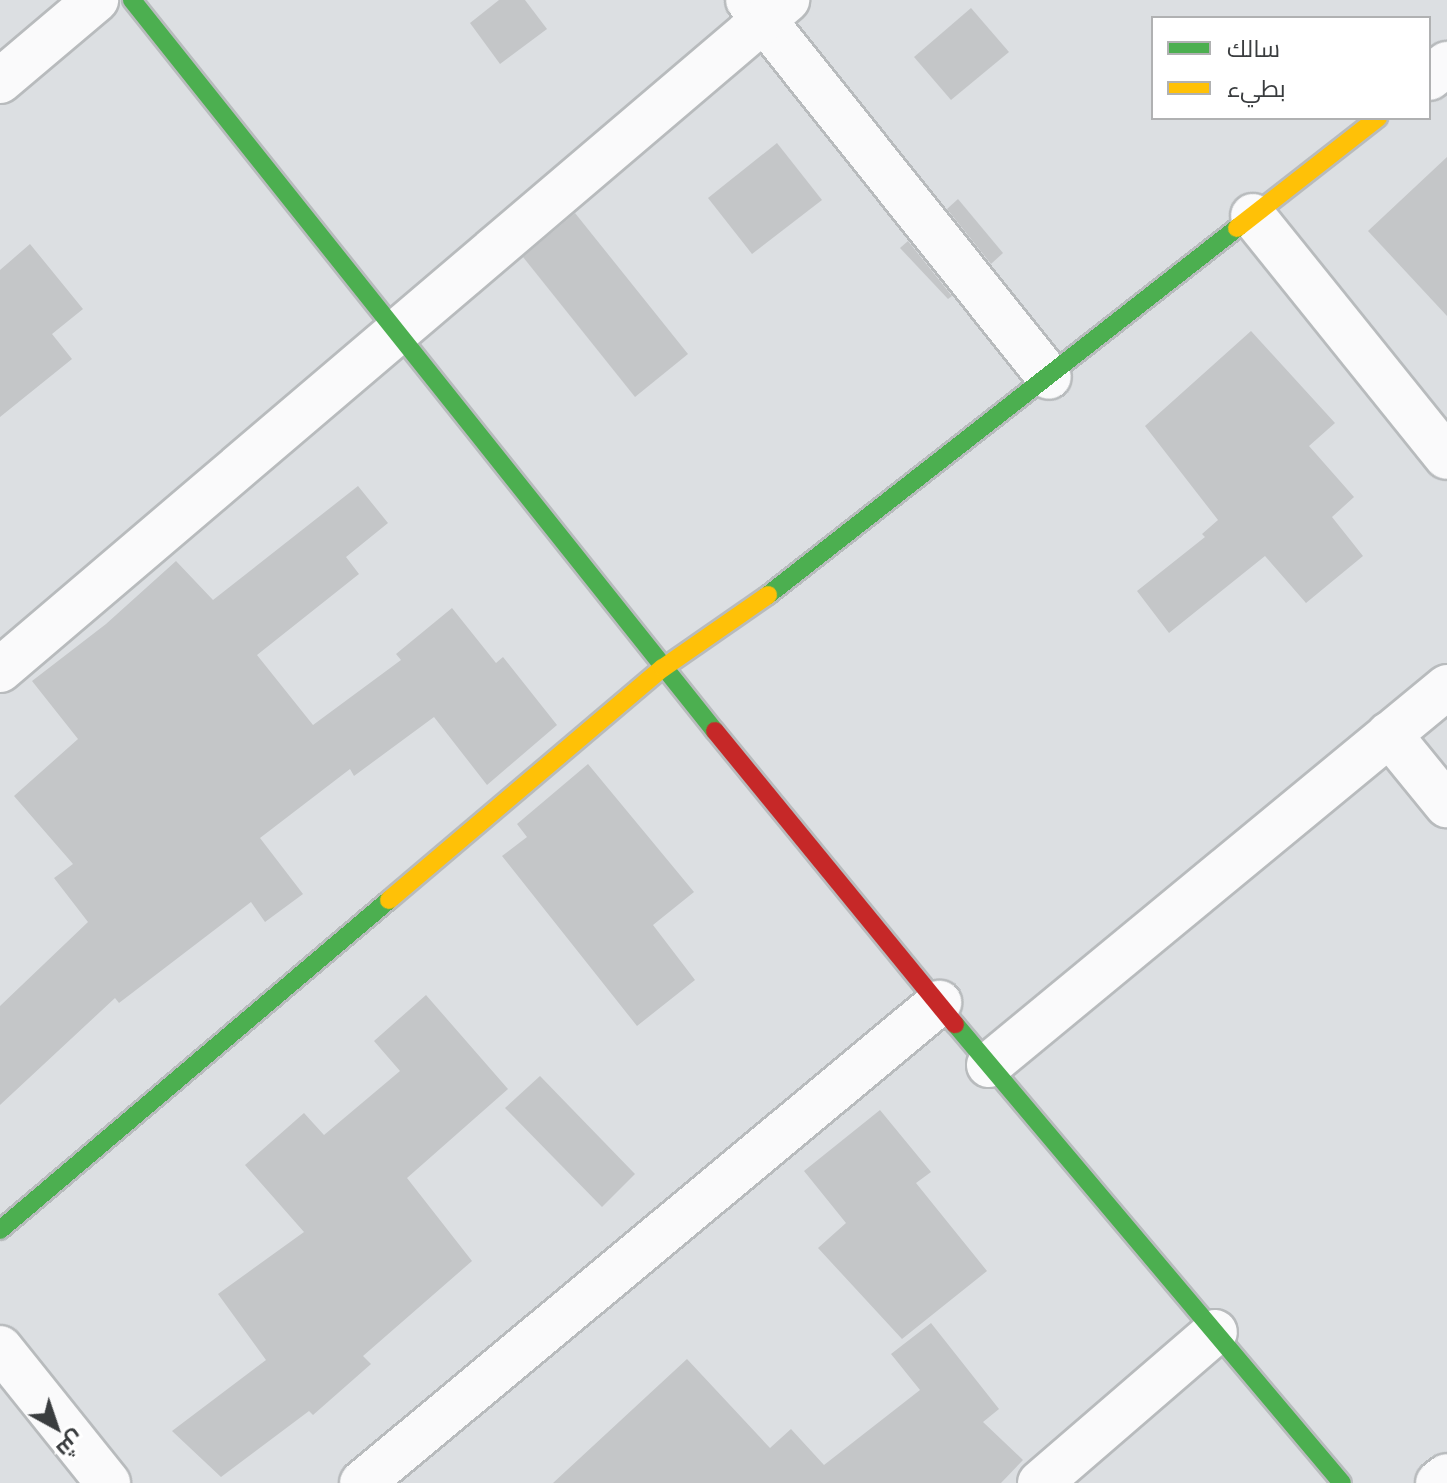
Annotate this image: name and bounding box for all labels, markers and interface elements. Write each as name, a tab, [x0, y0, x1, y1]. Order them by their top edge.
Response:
legend	[1151, 16, 1431, 120]
text: سالك	[1227, 31, 1280, 64]
text: بطيء	[1227, 71, 1286, 104]
north arrow	[16, 1387, 96, 1467]
text: ش	[51, 1425, 92, 1466]

